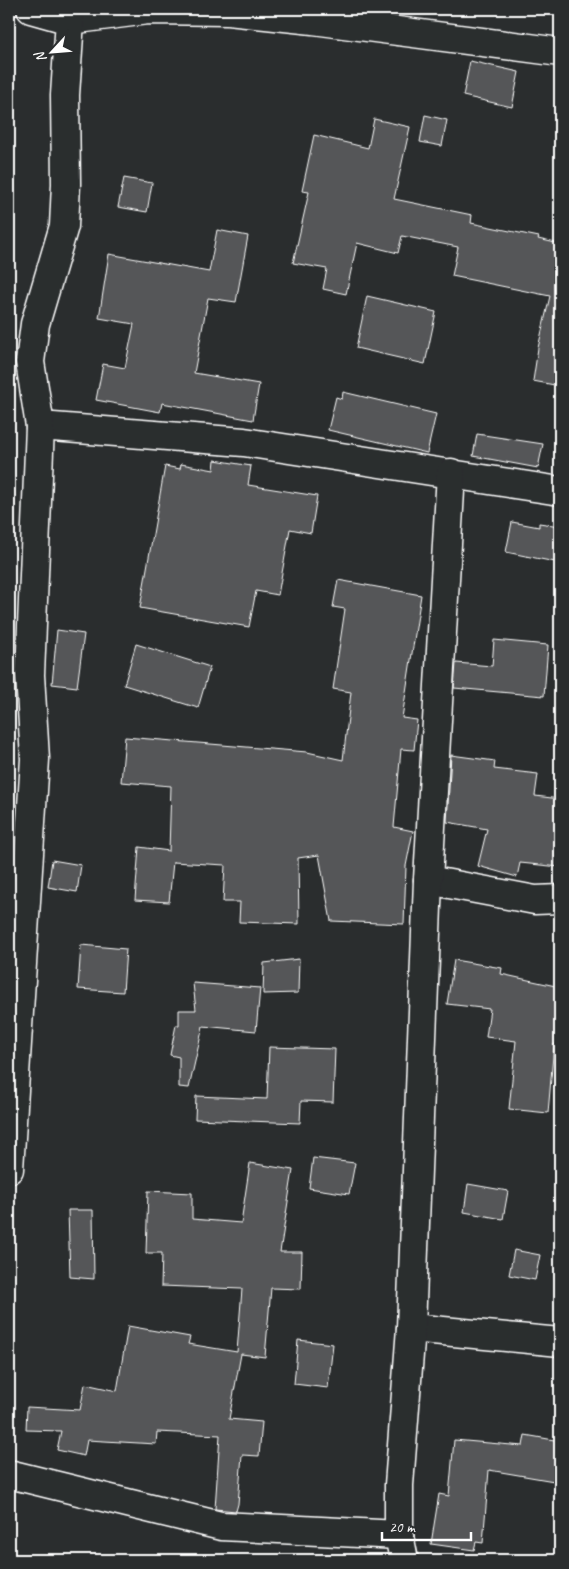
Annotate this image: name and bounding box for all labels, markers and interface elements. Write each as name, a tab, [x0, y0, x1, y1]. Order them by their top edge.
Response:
north arrow	[28, 28, 78, 78]
text: N	[30, 48, 50, 65]
scale bar	[382, 1509, 470, 1541]
text: 20 m	[389, 1518, 416, 1537]

